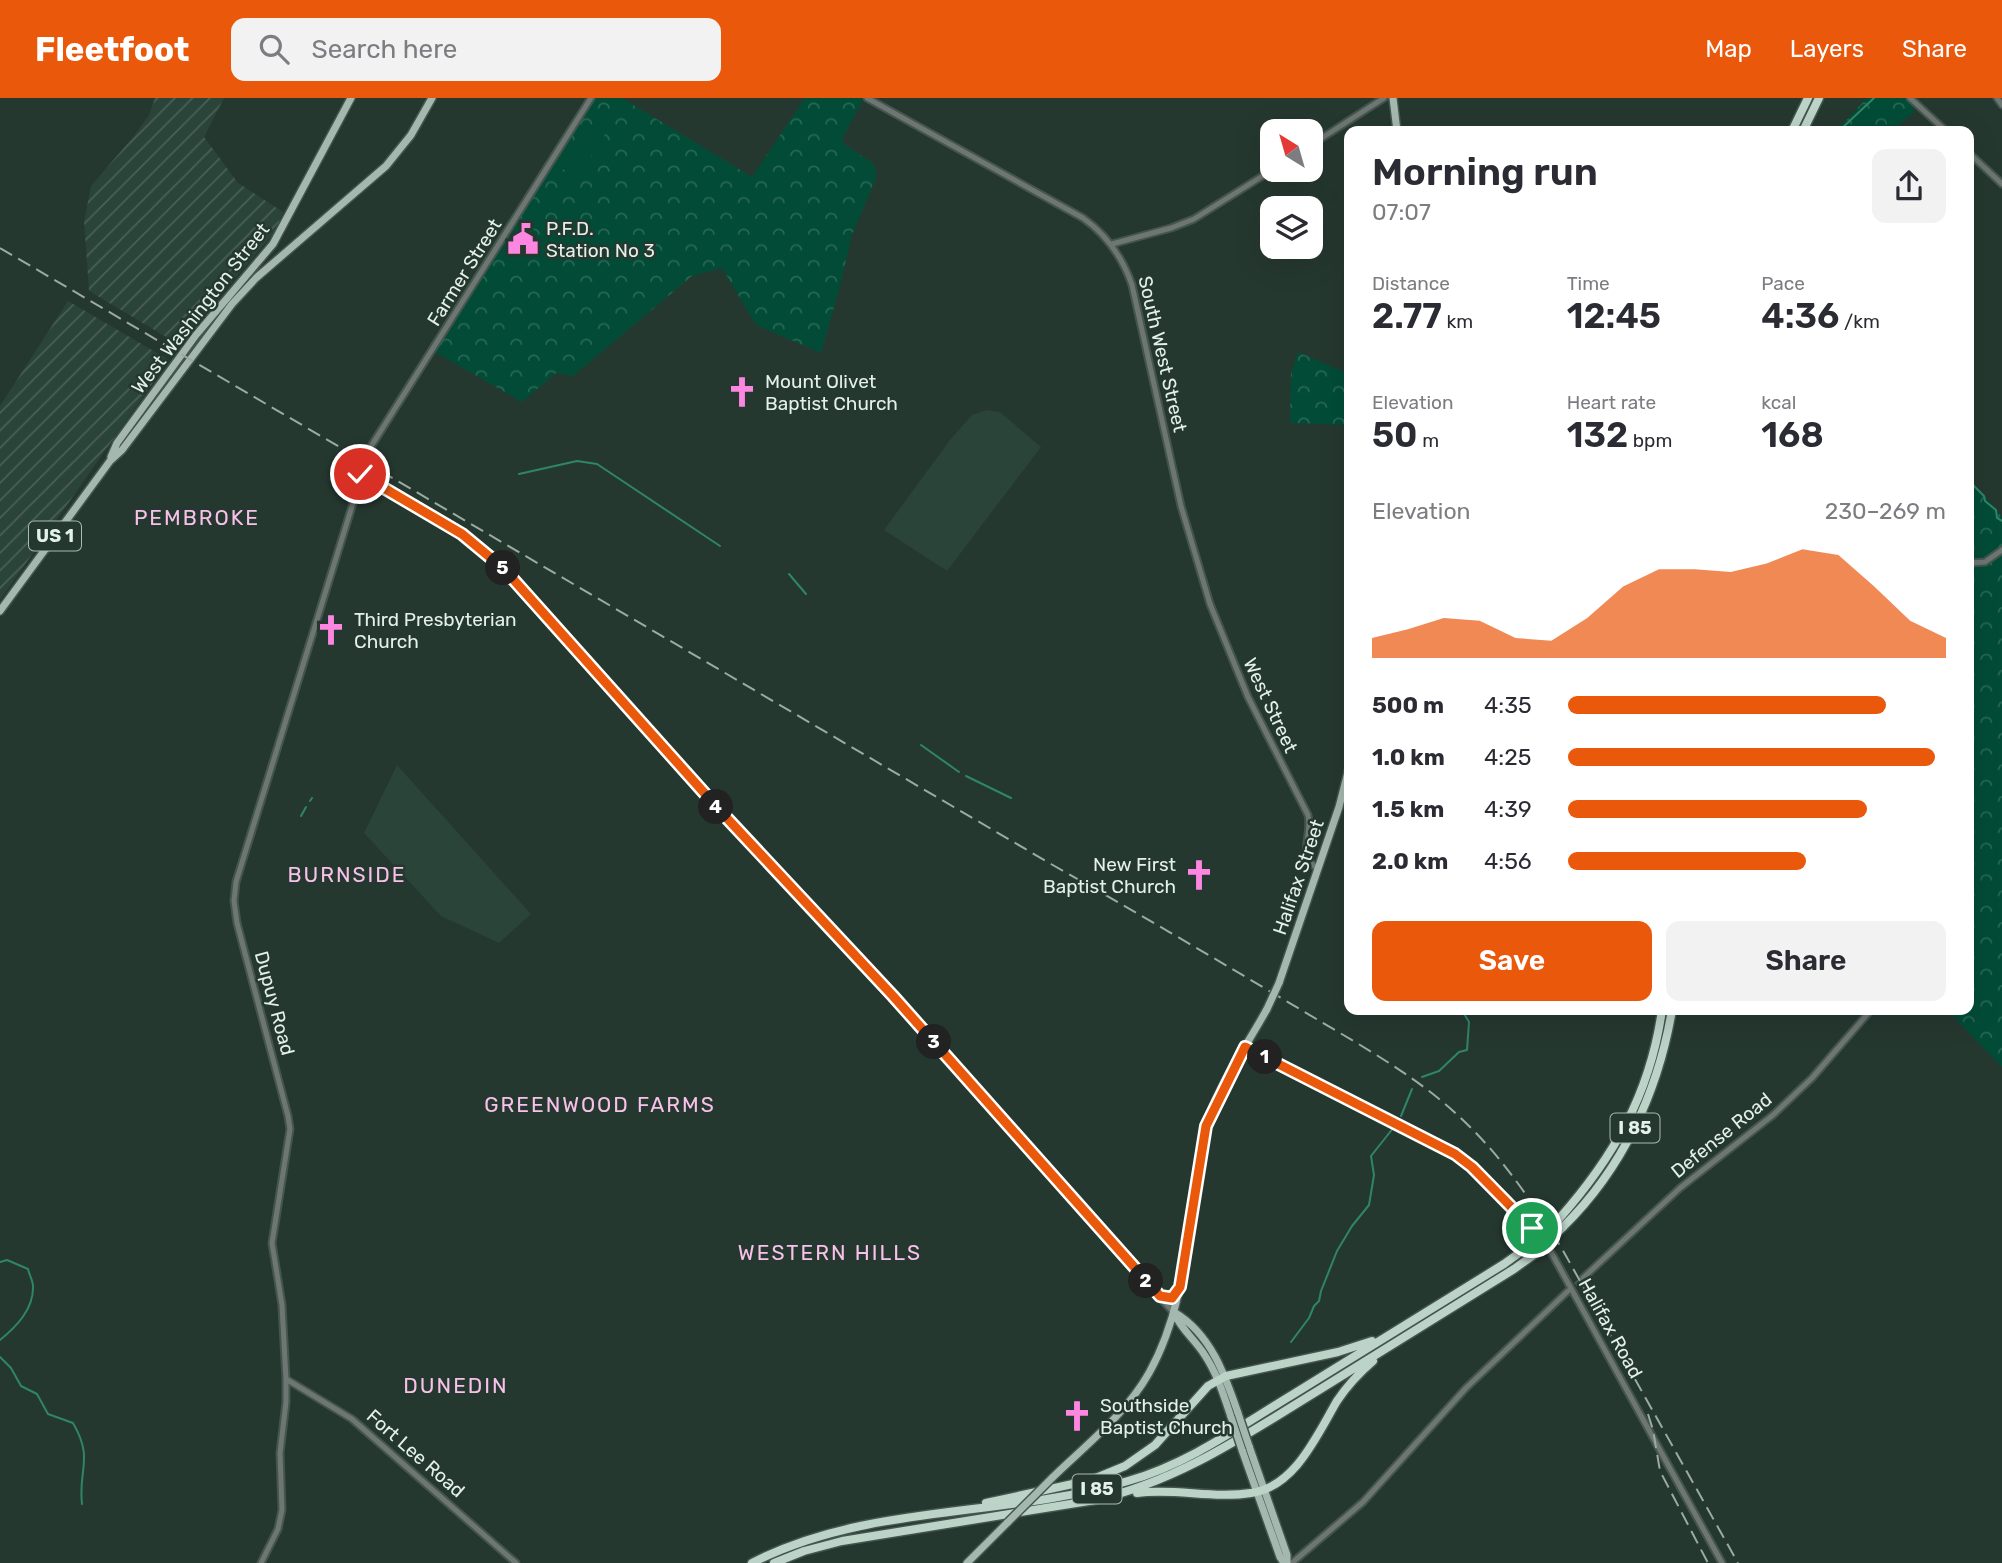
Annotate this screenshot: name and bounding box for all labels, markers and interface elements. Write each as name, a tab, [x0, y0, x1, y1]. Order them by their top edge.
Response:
search box	[231, 18, 721, 81]
text: Fleetfoot	[35, 30, 189, 69]
icon: search	[255, 30, 293, 68]
text: Search here	[311, 34, 457, 65]
text: Map	[1705, 35, 1752, 63]
text: Layers	[1790, 35, 1864, 63]
text: Share	[1902, 35, 1967, 63]
north arrow	[1260, 119, 1323, 182]
map controls	[1260, 119, 1323, 259]
text: Morning run	[1372, 149, 1598, 195]
button: share	[1872, 149, 1946, 223]
button: layers	[1260, 196, 1323, 259]
text: 07:07	[1372, 198, 1431, 226]
street label: Farmer Street	[422, 214, 507, 330]
place label: P.F.D. Station No 3	[546, 217, 655, 262]
street label: West Washington Street	[127, 218, 275, 398]
public building icon: P.F.D. Station No 3	[506, 222, 540, 256]
text: Distance	[1372, 272, 1450, 295]
text: Time	[1567, 272, 1610, 295]
text: Pace	[1761, 272, 1805, 295]
street label: South West Street	[1133, 274, 1192, 435]
text: 2.77	[1372, 295, 1442, 337]
text: 12:45	[1567, 295, 1661, 337]
text: 4:36	[1761, 295, 1839, 337]
text: km	[1442, 310, 1473, 333]
text: /km	[1839, 310, 1880, 333]
place label: Mount Olivet Baptist Church	[765, 370, 898, 415]
church icon: Mount Olivet Baptist Church	[725, 375, 759, 409]
text: Elevation	[1372, 391, 1453, 414]
text: Heart rate	[1567, 391, 1656, 414]
text: kcal	[1761, 391, 1796, 414]
text: 50	[1372, 414, 1418, 456]
text: 132	[1567, 414, 1628, 456]
text: 168	[1761, 414, 1824, 456]
text: m	[1418, 429, 1439, 452]
text: bpm	[1628, 429, 1672, 452]
pin	[330, 444, 390, 504]
icon: check	[341, 455, 379, 493]
text: Elevation	[1372, 497, 1471, 525]
text: 230–269 m	[1825, 497, 1946, 525]
district label: PEMBROKE	[134, 505, 260, 530]
road number: US 1	[29, 522, 81, 550]
pin: 5	[486, 550, 520, 586]
text: 5	[496, 556, 509, 579]
place label: Third Presbyterian Church	[354, 608, 517, 653]
church icon: Third Presbyterian Church	[314, 613, 348, 647]
street label: West Street	[1239, 654, 1303, 757]
text: 500 m	[1372, 691, 1444, 719]
text: 4:35	[1484, 691, 1532, 719]
text: 1.0 km	[1372, 743, 1445, 771]
text: 4:25	[1484, 743, 1531, 771]
pin: 4	[698, 790, 734, 824]
text: 4	[709, 795, 722, 818]
text: 1.5 km	[1372, 795, 1444, 823]
text: 4:39	[1484, 795, 1532, 823]
street label: Halifax Street	[1268, 816, 1329, 938]
text: 2.0 km	[1372, 847, 1448, 875]
text: 4:56	[1484, 847, 1532, 875]
place label: New First Baptist Church	[1043, 853, 1177, 898]
church icon: New First Baptist Church	[1182, 858, 1216, 892]
district label: BURNSIDE	[287, 862, 407, 887]
button: Save	[1372, 921, 1652, 1001]
button: Share	[1666, 921, 1946, 1001]
street label: Dupuy Road	[250, 948, 299, 1058]
pin: 3	[916, 1024, 951, 1060]
text: 3	[927, 1030, 940, 1053]
pin: 1	[1248, 1040, 1282, 1074]
text: 1	[1260, 1045, 1269, 1068]
street label: Defense Road	[1666, 1088, 1776, 1183]
district label: GREENWOOD FARMS	[484, 1092, 716, 1117]
road number: I 85	[1610, 1113, 1660, 1142]
pin	[1502, 1198, 1562, 1258]
icon: arrive	[1513, 1209, 1551, 1247]
district label: WESTERN HILLS	[738, 1240, 922, 1265]
pin: 2	[1128, 1264, 1164, 1298]
text: 2	[1139, 1269, 1152, 1292]
street label: Halifax Road	[1574, 1274, 1647, 1382]
district label: DUNEDIN	[403, 1373, 509, 1398]
place label: Southside Baptist Church	[1100, 1394, 1233, 1439]
church icon: Southside Baptist Church	[1060, 1399, 1094, 1433]
street label: Fort Lee Road	[362, 1404, 469, 1502]
road number: I 85	[1072, 1474, 1122, 1504]

